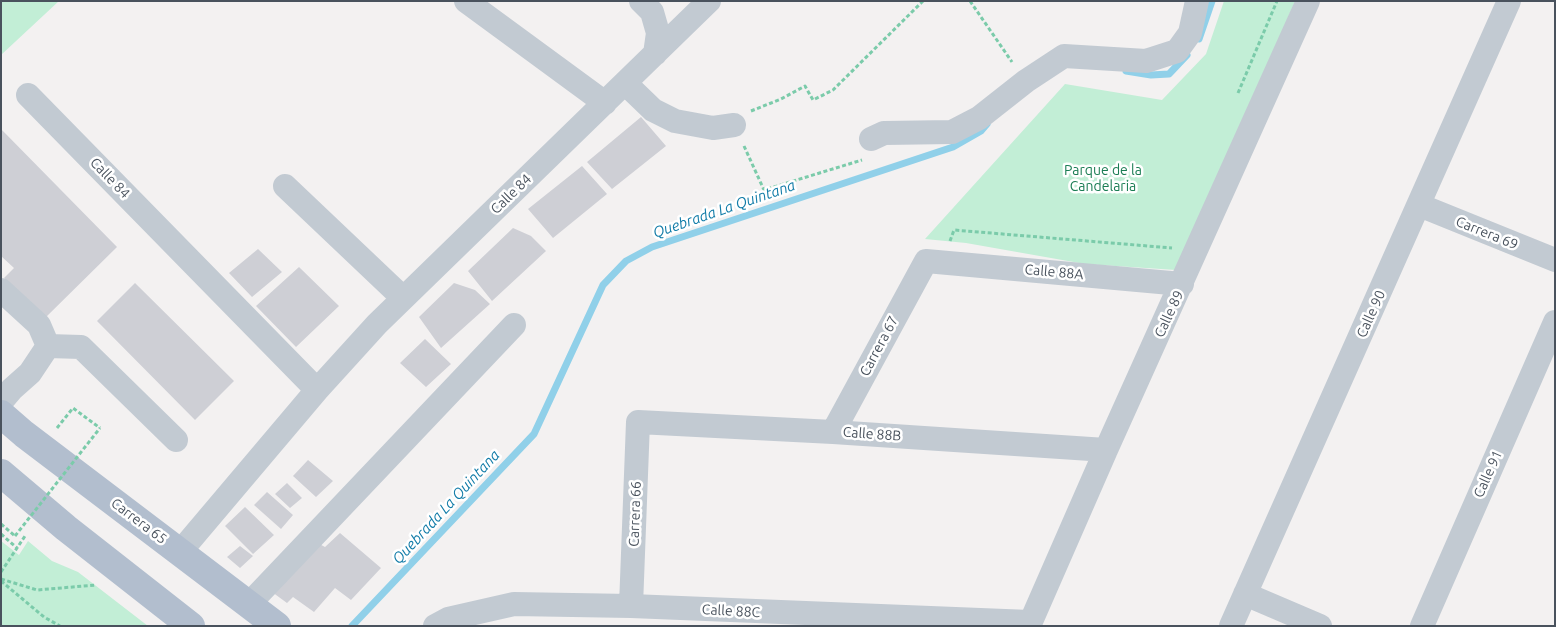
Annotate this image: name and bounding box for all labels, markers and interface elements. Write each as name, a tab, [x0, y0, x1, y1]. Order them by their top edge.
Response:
street label: Calle 84	[87, 154, 133, 202]
park label: Parque de la Candelaria	[1064, 162, 1142, 194]
street label: Calle 84	[487, 171, 535, 217]
water label: Quebrada La Quintana	[650, 176, 798, 242]
street label: Carrera 69	[1453, 213, 1521, 253]
street label: Calle 88A	[1024, 261, 1084, 283]
street label: Calle 89	[1151, 288, 1187, 340]
street label: Calle 90	[1353, 288, 1389, 340]
street label: Carrera 67	[856, 313, 902, 379]
street label: Calle 88B	[842, 424, 902, 444]
water label: Quebrada La Quintana	[389, 446, 503, 568]
street label: Calle 91	[1470, 448, 1506, 500]
street label: Carrera 66	[625, 481, 645, 547]
street label: Carrera 65	[108, 495, 170, 547]
street label: Calle 88C	[701, 601, 761, 621]

